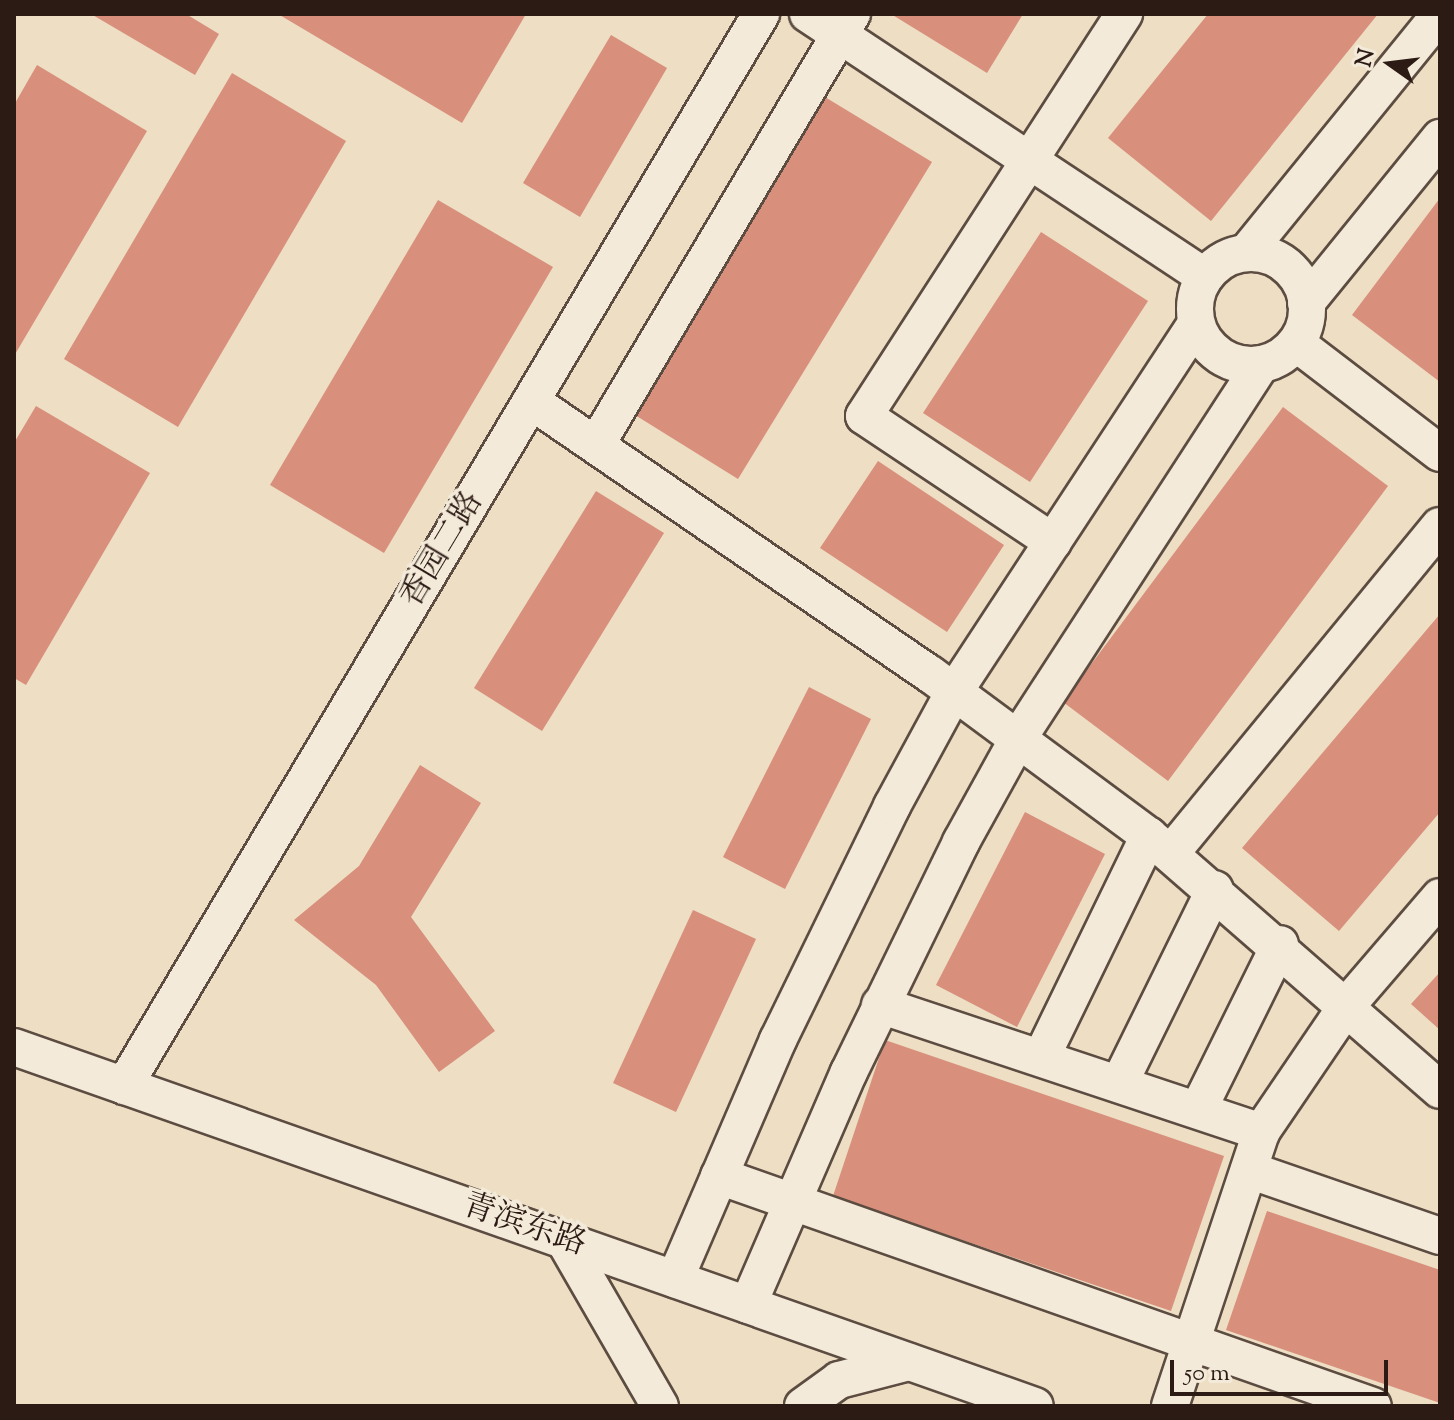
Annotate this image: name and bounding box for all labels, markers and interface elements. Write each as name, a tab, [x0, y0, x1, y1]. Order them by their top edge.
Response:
north arrow	[1350, 24, 1430, 104]
text: N	[1349, 46, 1384, 71]
street label: 香园二路	[394, 485, 492, 615]
street label: 青滨东路	[457, 1187, 591, 1265]
scale bar	[1174, 1344, 1392, 1394]
text: 50 m	[1184, 1357, 1230, 1391]

